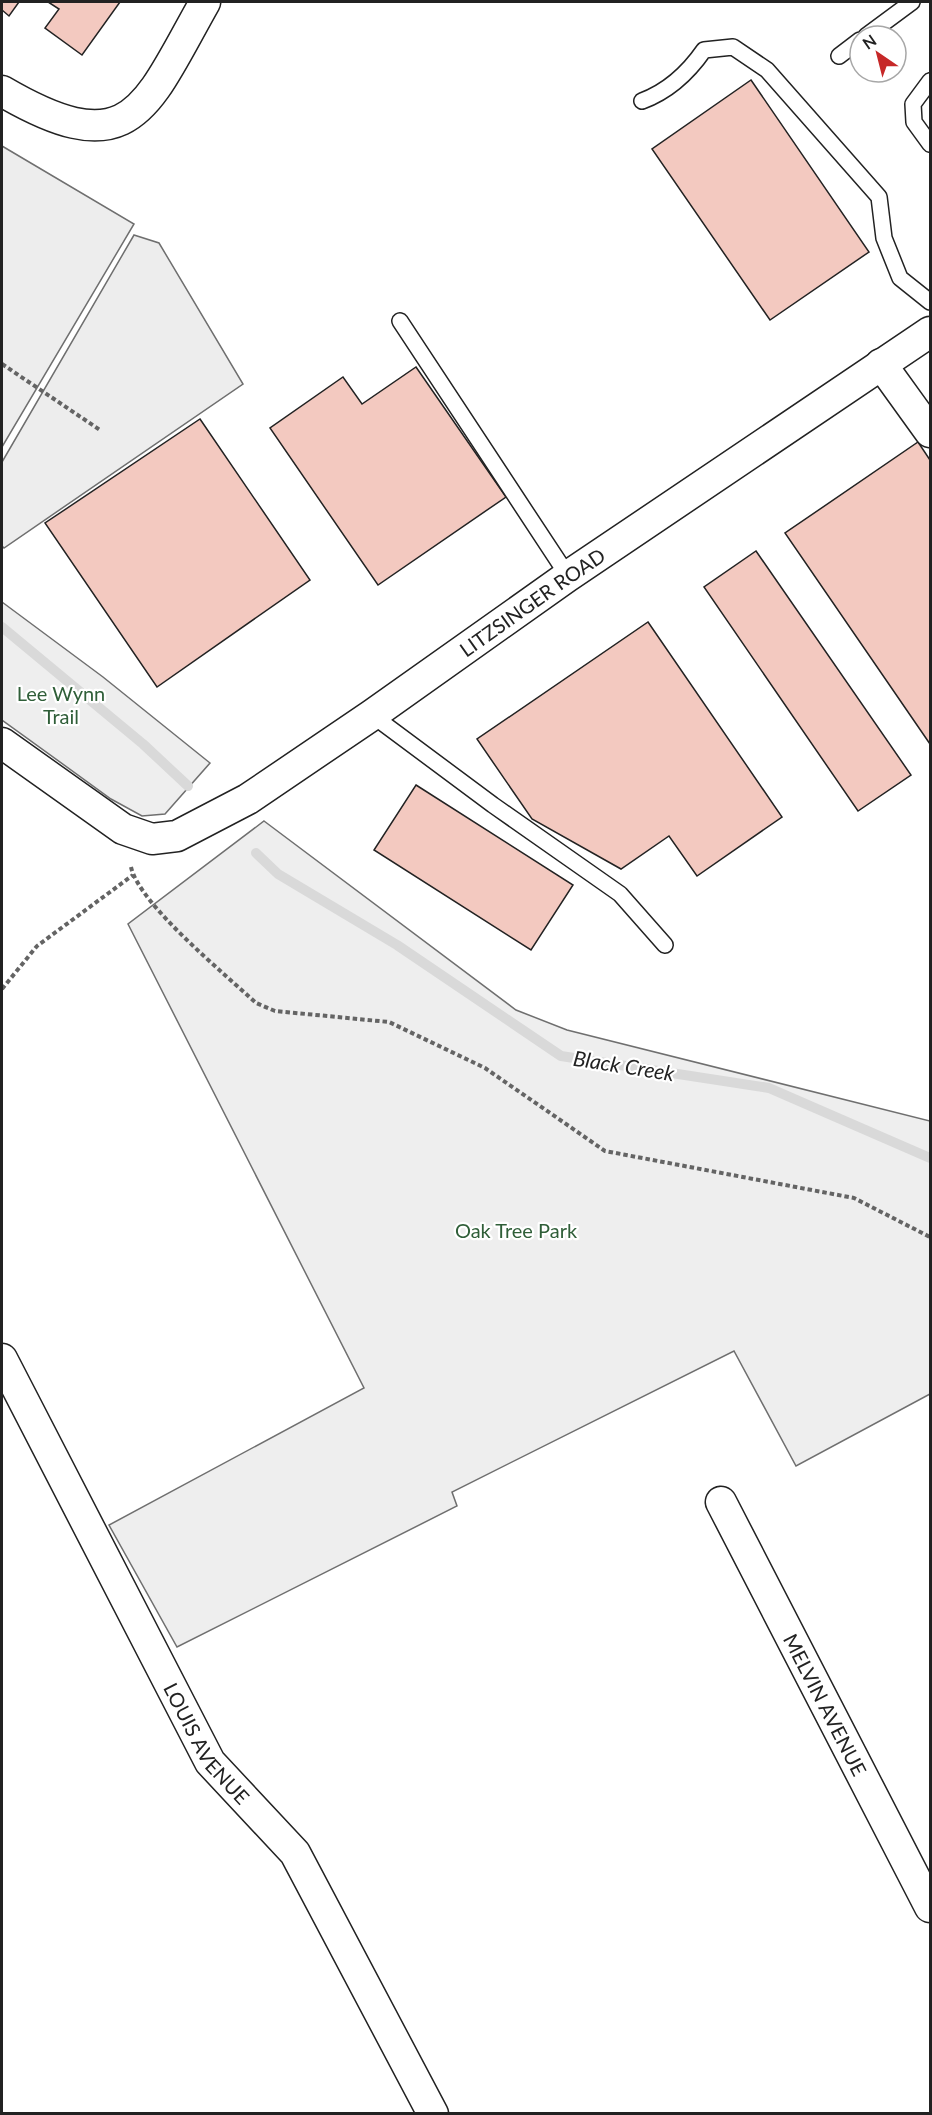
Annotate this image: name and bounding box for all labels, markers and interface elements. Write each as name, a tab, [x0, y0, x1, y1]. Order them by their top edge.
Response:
north arrow	[848, 24, 908, 84]
text: N	[859, 30, 880, 53]
street label: LITZSINGER ROAD	[455, 543, 609, 661]
park label: Lee Wynn Trail	[17, 681, 105, 728]
water label: Black Creek	[572, 1045, 677, 1085]
park label: Oak Tree Park	[455, 1218, 578, 1242]
street label: MELVIN AVENUE	[779, 1629, 872, 1780]
street label: LOUIS AVENUE	[159, 1679, 255, 1809]

